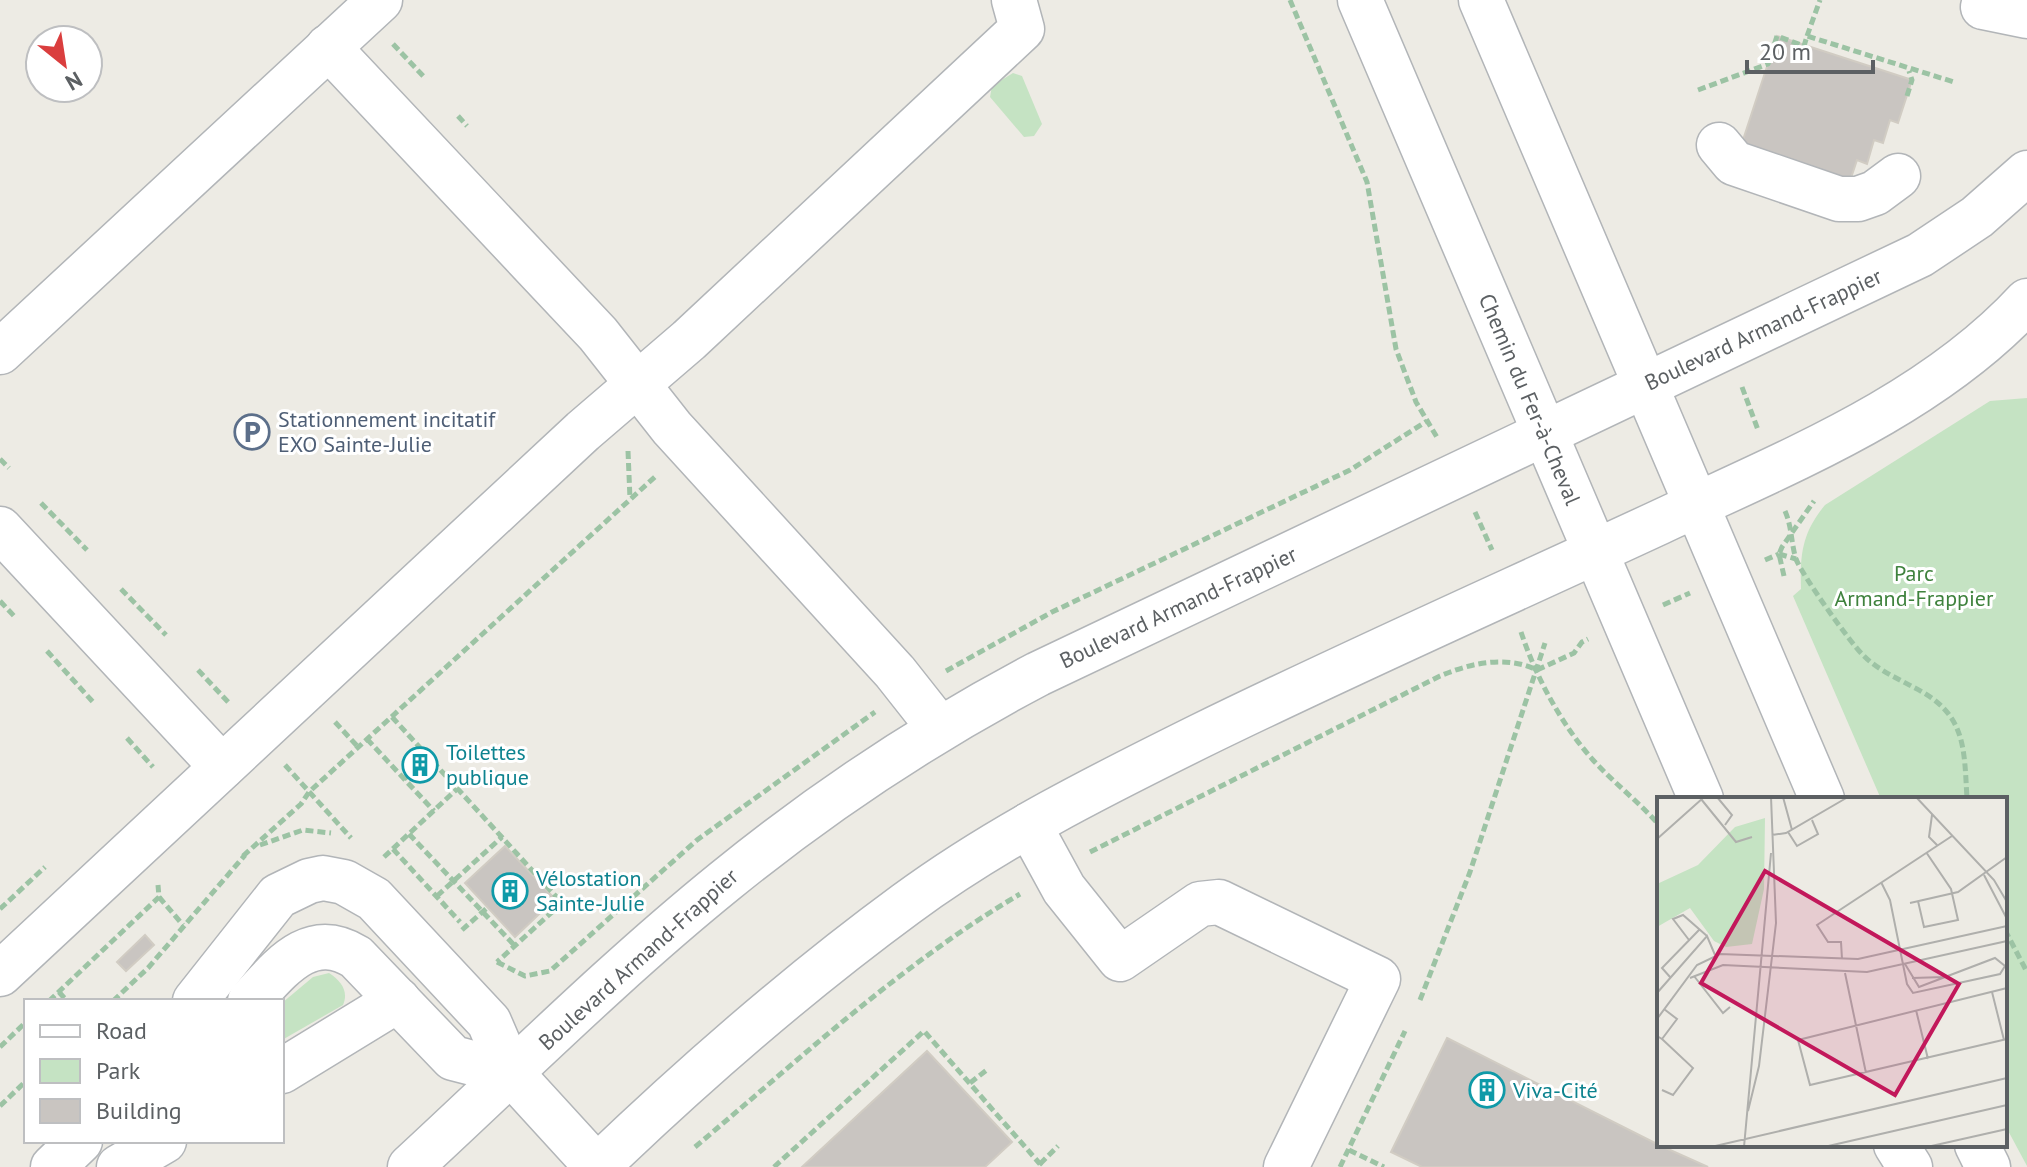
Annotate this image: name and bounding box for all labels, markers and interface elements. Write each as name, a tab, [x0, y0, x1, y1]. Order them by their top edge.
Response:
north arrow	[24, 24, 104, 104]
scale bar	[1747, 24, 1873, 74]
text: 20 m	[1759, 36, 1811, 67]
text: N	[61, 66, 87, 97]
street label: Boulevard Armand-Frappier	[1640, 261, 1887, 396]
street label: Chemin du Fer-à-Cheval	[1473, 289, 1587, 509]
place label: Stationnement incitatif EXO Sainte-Julie	[278, 405, 496, 458]
parking icon: Stationnement incitatif EXO Sainte-Julie	[233, 413, 271, 451]
street label: Boulevard Armand-Frappier	[1055, 539, 1302, 674]
park label: Parc Armand-Frappier	[1834, 559, 1994, 612]
place label: Toilettes publique	[446, 738, 529, 791]
building icon: Toilettes publique	[401, 746, 439, 784]
inset map	[1657, 797, 2007, 1147]
street label: Boulevard Armand-Frappier	[533, 862, 744, 1056]
place label: Vélostation Sainte-Julie	[535, 864, 645, 917]
building icon: Vélostation Sainte-Julie	[491, 872, 529, 910]
legend	[24, 999, 284, 1143]
text: Road	[96, 1015, 147, 1046]
text: Park	[96, 1055, 141, 1086]
building icon: Viva-Cité	[1468, 1071, 1506, 1109]
place label: Viva-Cité	[1512, 1076, 1598, 1104]
text: Building	[96, 1095, 182, 1126]

